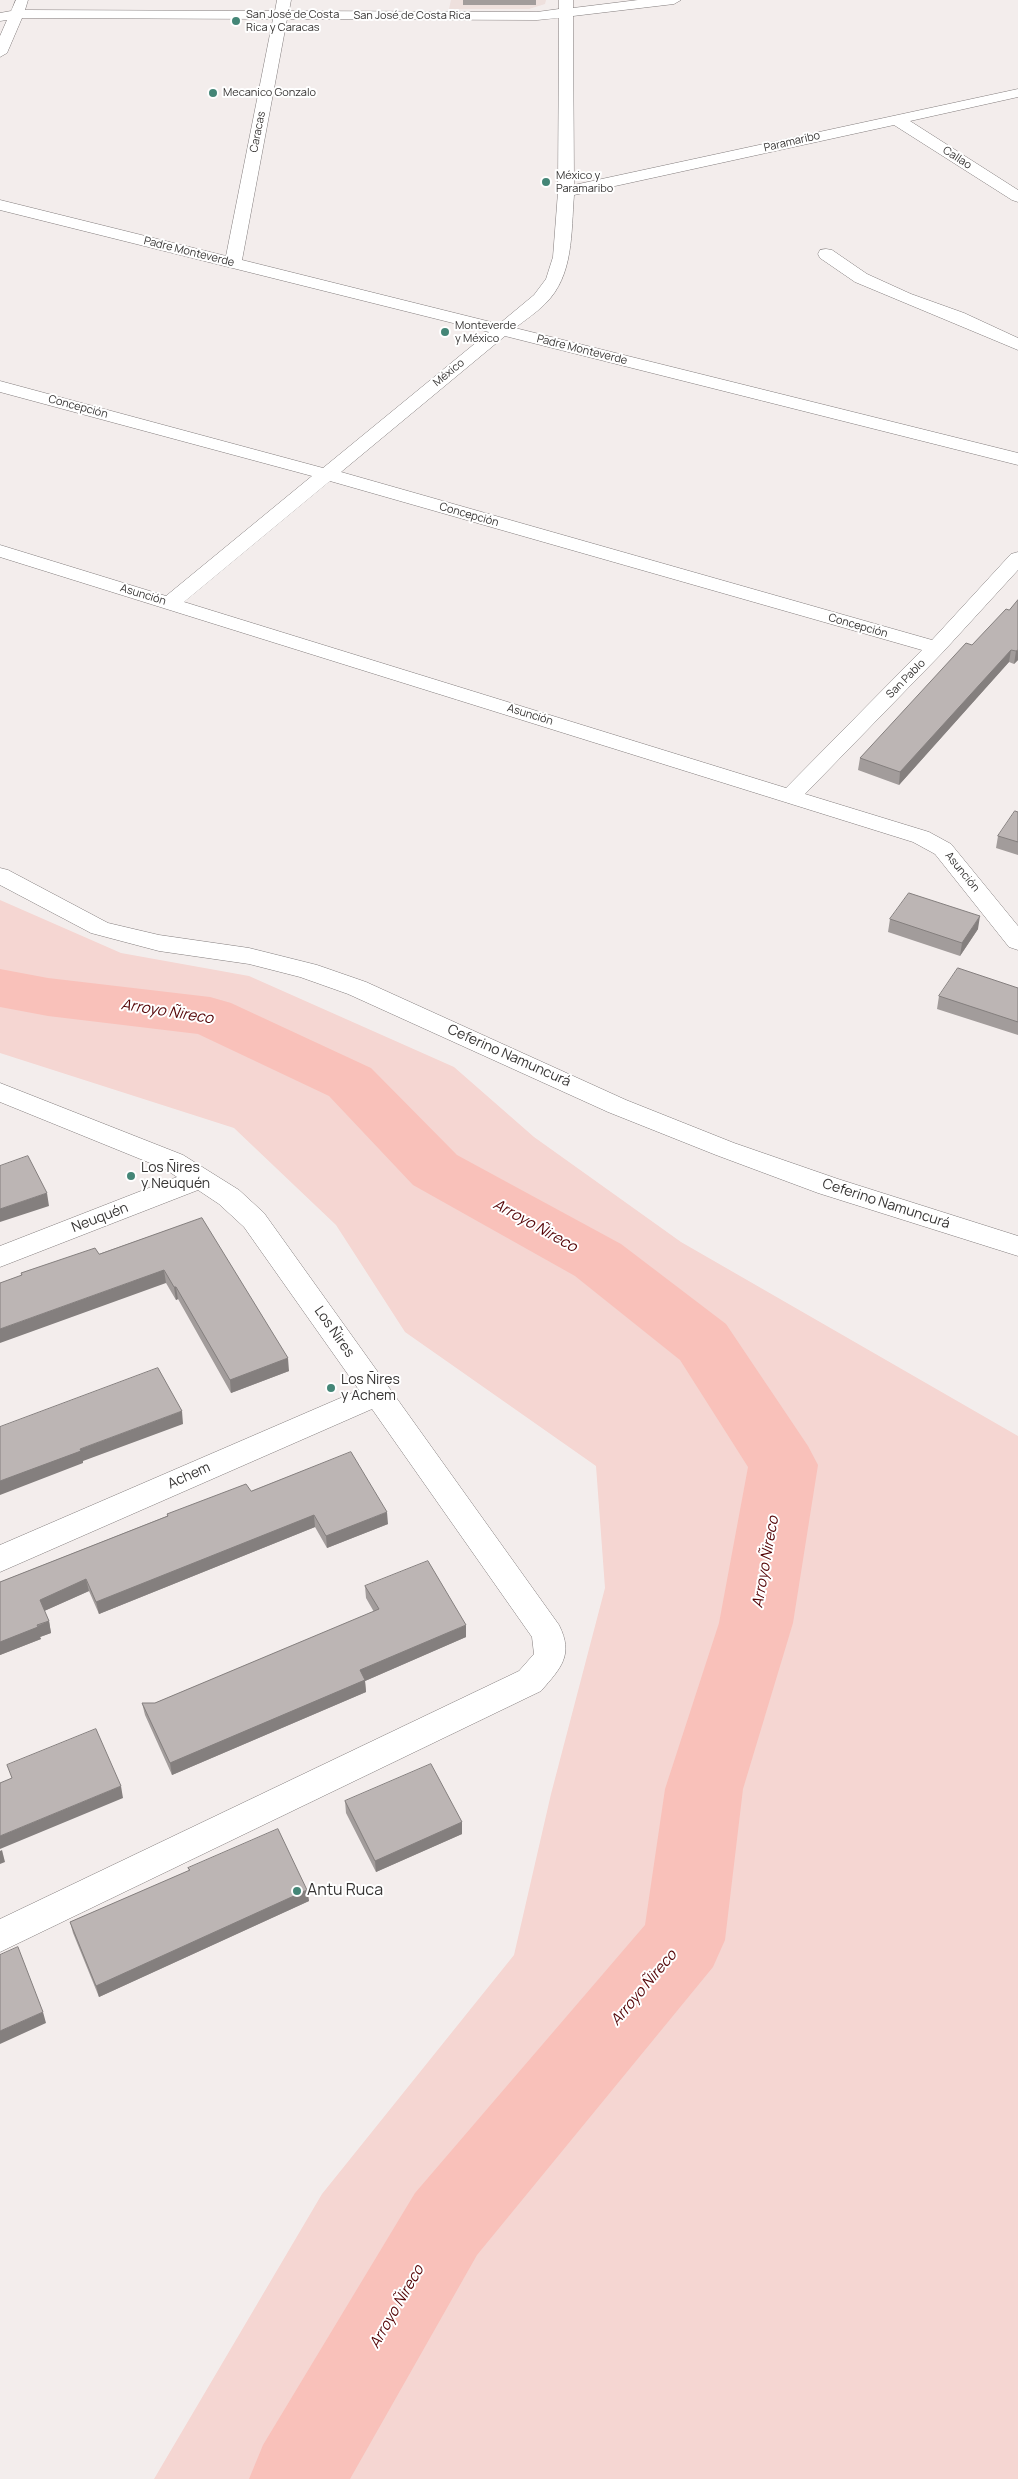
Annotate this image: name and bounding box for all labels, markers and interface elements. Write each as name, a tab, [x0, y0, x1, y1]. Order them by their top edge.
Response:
place label: San José de Costa Rica y Caracas	[246, 8, 339, 34]
street label: San José de Costa Rica	[353, 9, 471, 23]
marker: San José de Costa Rica y Caracas	[230, 15, 242, 27]
place label: Mecanico Gonzalo	[223, 86, 316, 100]
marker: Mecanico Gonzalo	[207, 87, 219, 99]
street label: Caracas	[248, 110, 268, 154]
street label: Paramaribo	[763, 129, 821, 155]
street label: Callao	[940, 144, 974, 172]
place label: México y Paramaribo	[556, 169, 613, 195]
marker: México y Paramaribo	[540, 176, 552, 188]
street label: Padre Monteverde	[142, 234, 236, 270]
place label: Monteverde y México	[455, 319, 516, 345]
marker: Monteverde y México	[439, 326, 451, 338]
street label: Padre Monteverde	[535, 332, 629, 368]
street label: México	[431, 356, 467, 390]
street label: Concepción	[47, 393, 109, 421]
street label: Concepción	[438, 500, 500, 530]
street label: Asunción	[118, 582, 168, 608]
street label: Concepción	[827, 611, 889, 641]
street label: San Pablo	[884, 657, 928, 701]
street label: Asunción	[505, 702, 555, 728]
street label: Asunción	[942, 849, 982, 895]
water label: Arroyo Ñireco	[120, 996, 214, 1028]
street label: Ceferino Namuncurá	[445, 1021, 573, 1091]
place label: Los Ñires y Neuquén	[141, 1160, 210, 1192]
marker: Los Ñires y Neuquén	[125, 1170, 137, 1182]
street label: Ceferino Namuncurá	[820, 1175, 952, 1233]
water label: Arroyo Ñireco	[490, 1196, 580, 1256]
street label: Neuquén	[69, 1200, 131, 1236]
street label: Los Ñires	[310, 1303, 358, 1361]
place label: Los Ñires y Achem	[341, 1372, 400, 1404]
marker: Los Ñires y Achem	[325, 1382, 337, 1394]
street label: Achem	[165, 1459, 213, 1493]
water label: Arroyo Ñireco	[749, 1515, 783, 1609]
place label: Antu Ruca	[307, 1881, 383, 1901]
marker: Antu Ruca	[291, 1885, 303, 1897]
water label: Arroyo Ñireco	[607, 1947, 681, 2029]
water label: Arroyo Ñireco	[366, 2262, 428, 2352]

